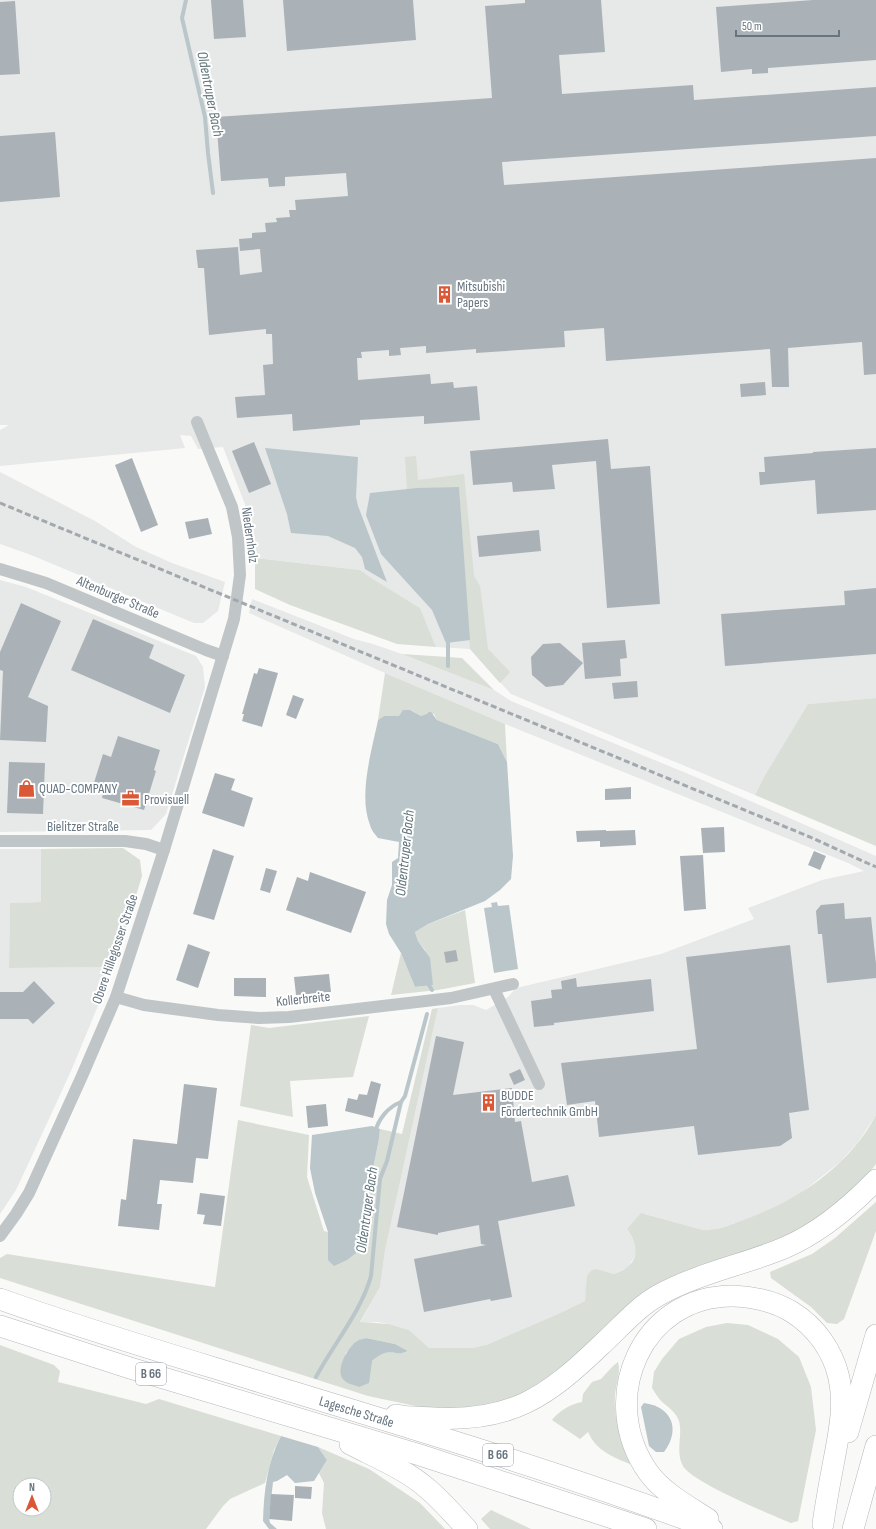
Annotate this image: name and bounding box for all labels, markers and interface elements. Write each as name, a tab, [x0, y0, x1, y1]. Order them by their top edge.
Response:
scale bar	[736, 12, 839, 38]
text: 50 m	[742, 19, 762, 34]
water label: Oldentruper Bach	[192, 50, 228, 138]
place label: Mitsubishi Papers	[457, 278, 505, 311]
building icon: Mitsubishi Papers	[434, 284, 454, 304]
street label: Niedernholz	[238, 506, 262, 564]
street label: Altenburger Straße	[73, 572, 162, 622]
shop icon: QUAD-COMPANY	[16, 778, 36, 798]
place label: QUAD-COMPANY	[39, 780, 117, 797]
office icon: Provisuell	[121, 789, 141, 809]
place label: Provisuell	[144, 791, 189, 808]
water label: Oldentruper Bach	[391, 809, 419, 897]
street label: Bielitzer Straße	[47, 818, 119, 835]
street label: Obere Hillegosser Straße	[88, 892, 142, 1006]
street label: Kollerbreite	[275, 988, 331, 1010]
place label: BUDDE Fördertechnik GmbH	[501, 1087, 598, 1120]
building icon: BUDDE Fördertechnik GmbH	[478, 1093, 498, 1113]
water label: Oldentruper Bach	[352, 1166, 382, 1254]
road number: B 66	[136, 1363, 166, 1385]
street label: Lagesche Straße	[317, 1392, 396, 1431]
road number: B 66	[483, 1444, 513, 1466]
north arrow	[12, 1477, 52, 1517]
text: N	[29, 1481, 35, 1494]

